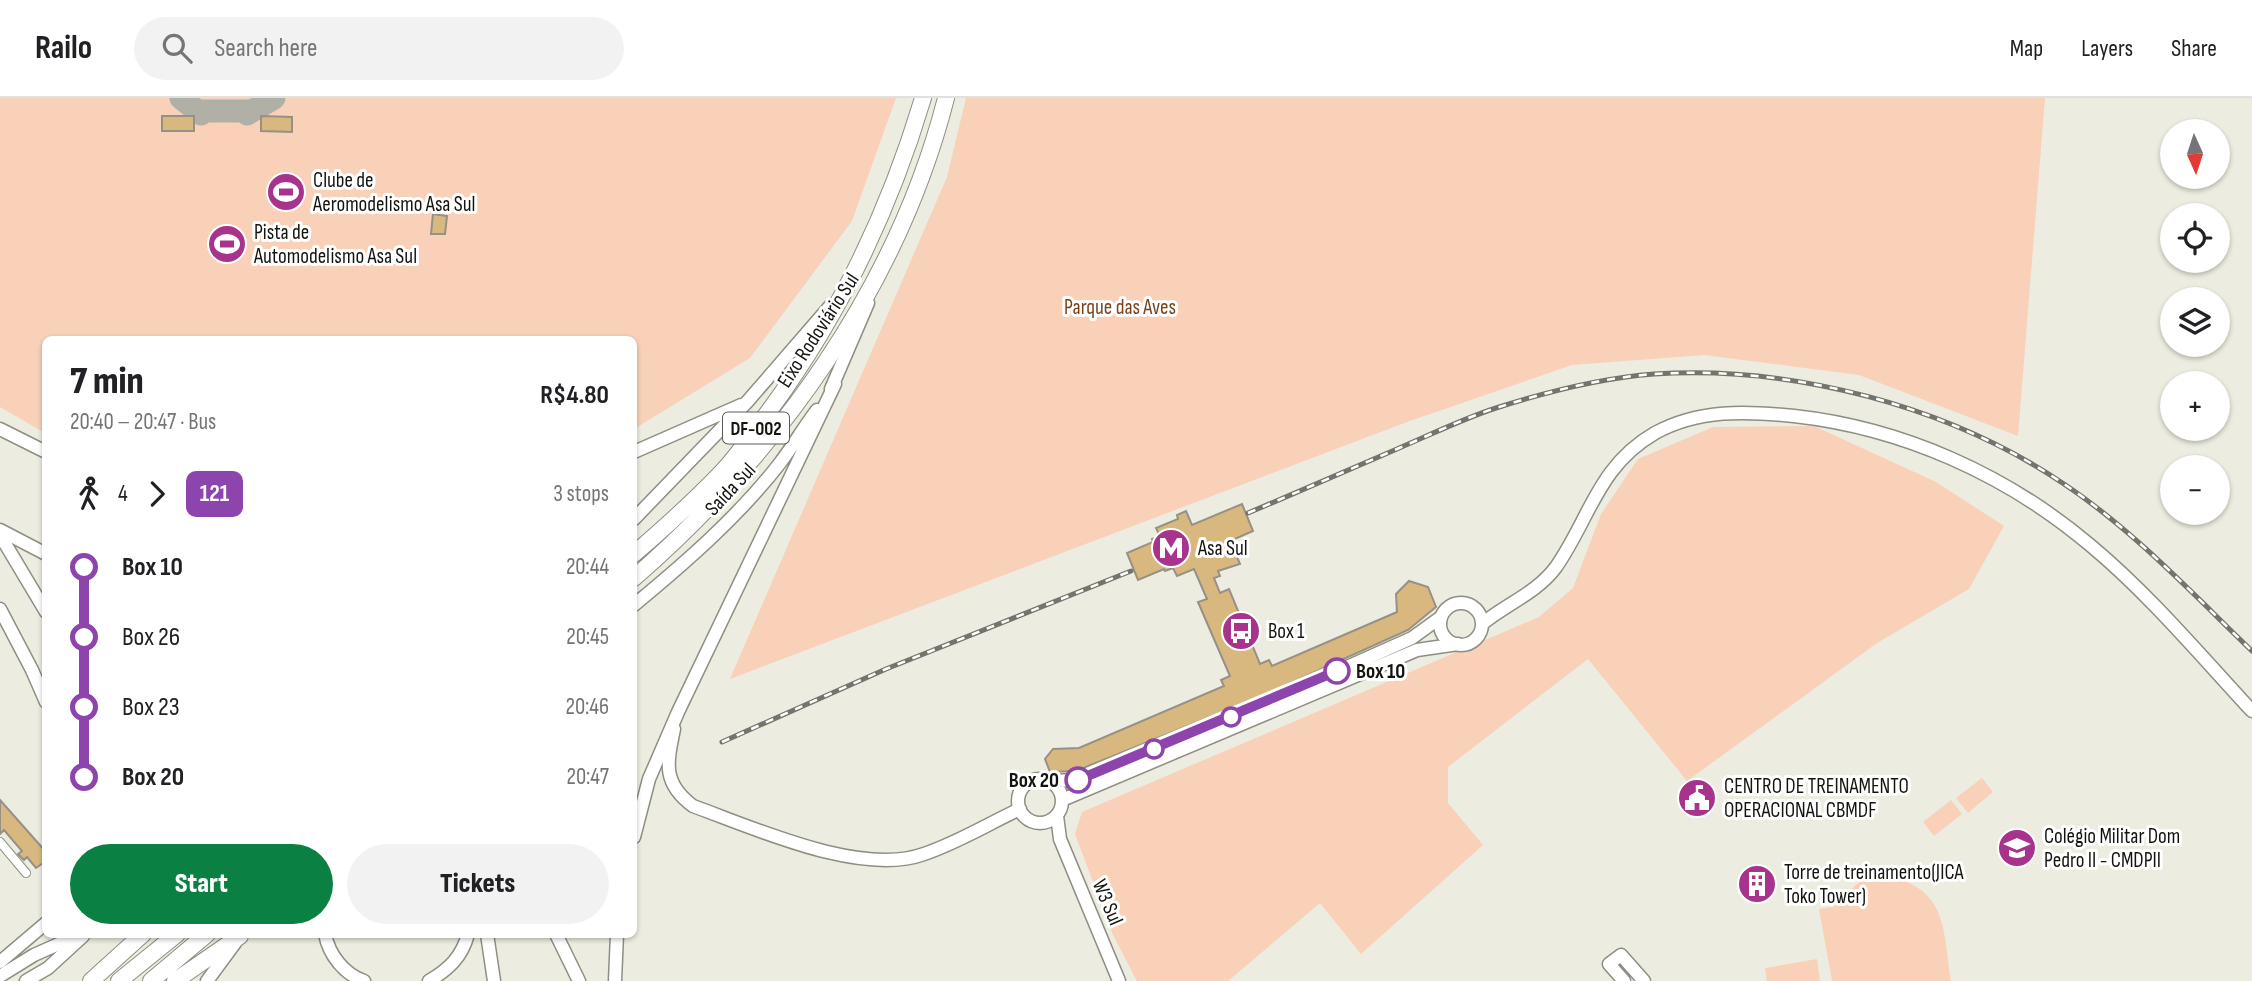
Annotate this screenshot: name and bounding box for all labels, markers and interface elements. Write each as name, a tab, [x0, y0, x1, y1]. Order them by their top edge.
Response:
search box	[134, 17, 624, 80]
text: Railo	[35, 28, 92, 68]
icon: search	[158, 29, 196, 67]
text: Search here	[214, 33, 318, 64]
text: Map	[2010, 34, 2043, 63]
text: Layers	[2081, 34, 2133, 63]
text: Share	[2171, 34, 2217, 63]
north arrow	[2160, 119, 2230, 189]
map controls	[2160, 119, 2230, 525]
place label: Clube de Aeromodelismo Asa Sul	[312, 168, 475, 217]
sports icon: Clube de Aeromodelismo Asa Sul	[265, 171, 307, 213]
button: locate	[2160, 203, 2230, 273]
place label: Pista de Automodelismo Asa Sul	[253, 220, 417, 269]
sports icon: Pista de Automodelismo Asa Sul	[206, 223, 248, 265]
street label: Eixo Rodoviário Sul	[772, 268, 865, 392]
button: layers	[2160, 287, 2230, 357]
park label: Parque das Aves	[1064, 295, 1176, 320]
text: 7 min	[70, 359, 144, 404]
button: +	[2160, 371, 2230, 441]
text: R$4.80	[540, 380, 609, 411]
text: 20:40 – 20:47 · Bus	[70, 408, 216, 436]
road number: DF-002	[723, 412, 789, 444]
button: −	[2160, 455, 2230, 525]
street label: Saída Sul	[700, 458, 761, 521]
icon: walk	[70, 475, 108, 513]
icon: forward	[138, 475, 176, 513]
text: 121	[200, 479, 229, 508]
text: 4	[118, 480, 128, 508]
text: 3 stops	[553, 480, 609, 508]
metro station icon: Asa Sul	[1150, 527, 1192, 569]
place label: Asa Sul	[1197, 536, 1248, 561]
text: Box 10	[122, 552, 183, 583]
text: 20:44	[566, 553, 609, 581]
bus stop icon: Box 1	[1220, 610, 1262, 652]
place label: Box 1	[1268, 619, 1305, 644]
text: Box 26	[122, 622, 180, 653]
text: 20:45	[566, 623, 609, 651]
marker: Box 10	[1324, 658, 1350, 684]
place label: Box 10	[1356, 659, 1405, 684]
text: Box 23	[122, 692, 180, 723]
text: 20:46	[566, 693, 609, 721]
unlabelled marker	[1221, 707, 1241, 727]
unlabelled marker	[1144, 739, 1164, 759]
text: Box 20	[122, 762, 184, 793]
text: 20:47	[567, 763, 609, 791]
marker: Box 20	[1065, 767, 1091, 793]
place label: Box 20	[1009, 768, 1059, 793]
place label: CENTRO DE TREINAMENTO OPERACIONAL CBMDF	[1724, 774, 1909, 823]
public building icon: CENTRO DE TREINAMENTO OPERACIONAL CBMDF	[1676, 777, 1718, 819]
place label: Colégio Militar Dom Pedro II - CMDPII	[2044, 824, 2180, 873]
school or university icon: Colégio Militar Dom Pedro II - CMDPII	[1996, 827, 2038, 869]
button: Start	[70, 844, 333, 924]
button: Tickets	[347, 844, 609, 924]
place label: Torre de treinamento(JICA Toko Tower)	[1784, 860, 1965, 909]
building icon: Torre de treinamento(JICA Toko Tower)	[1736, 863, 1778, 905]
street label: W3 Sul	[1087, 875, 1128, 929]

